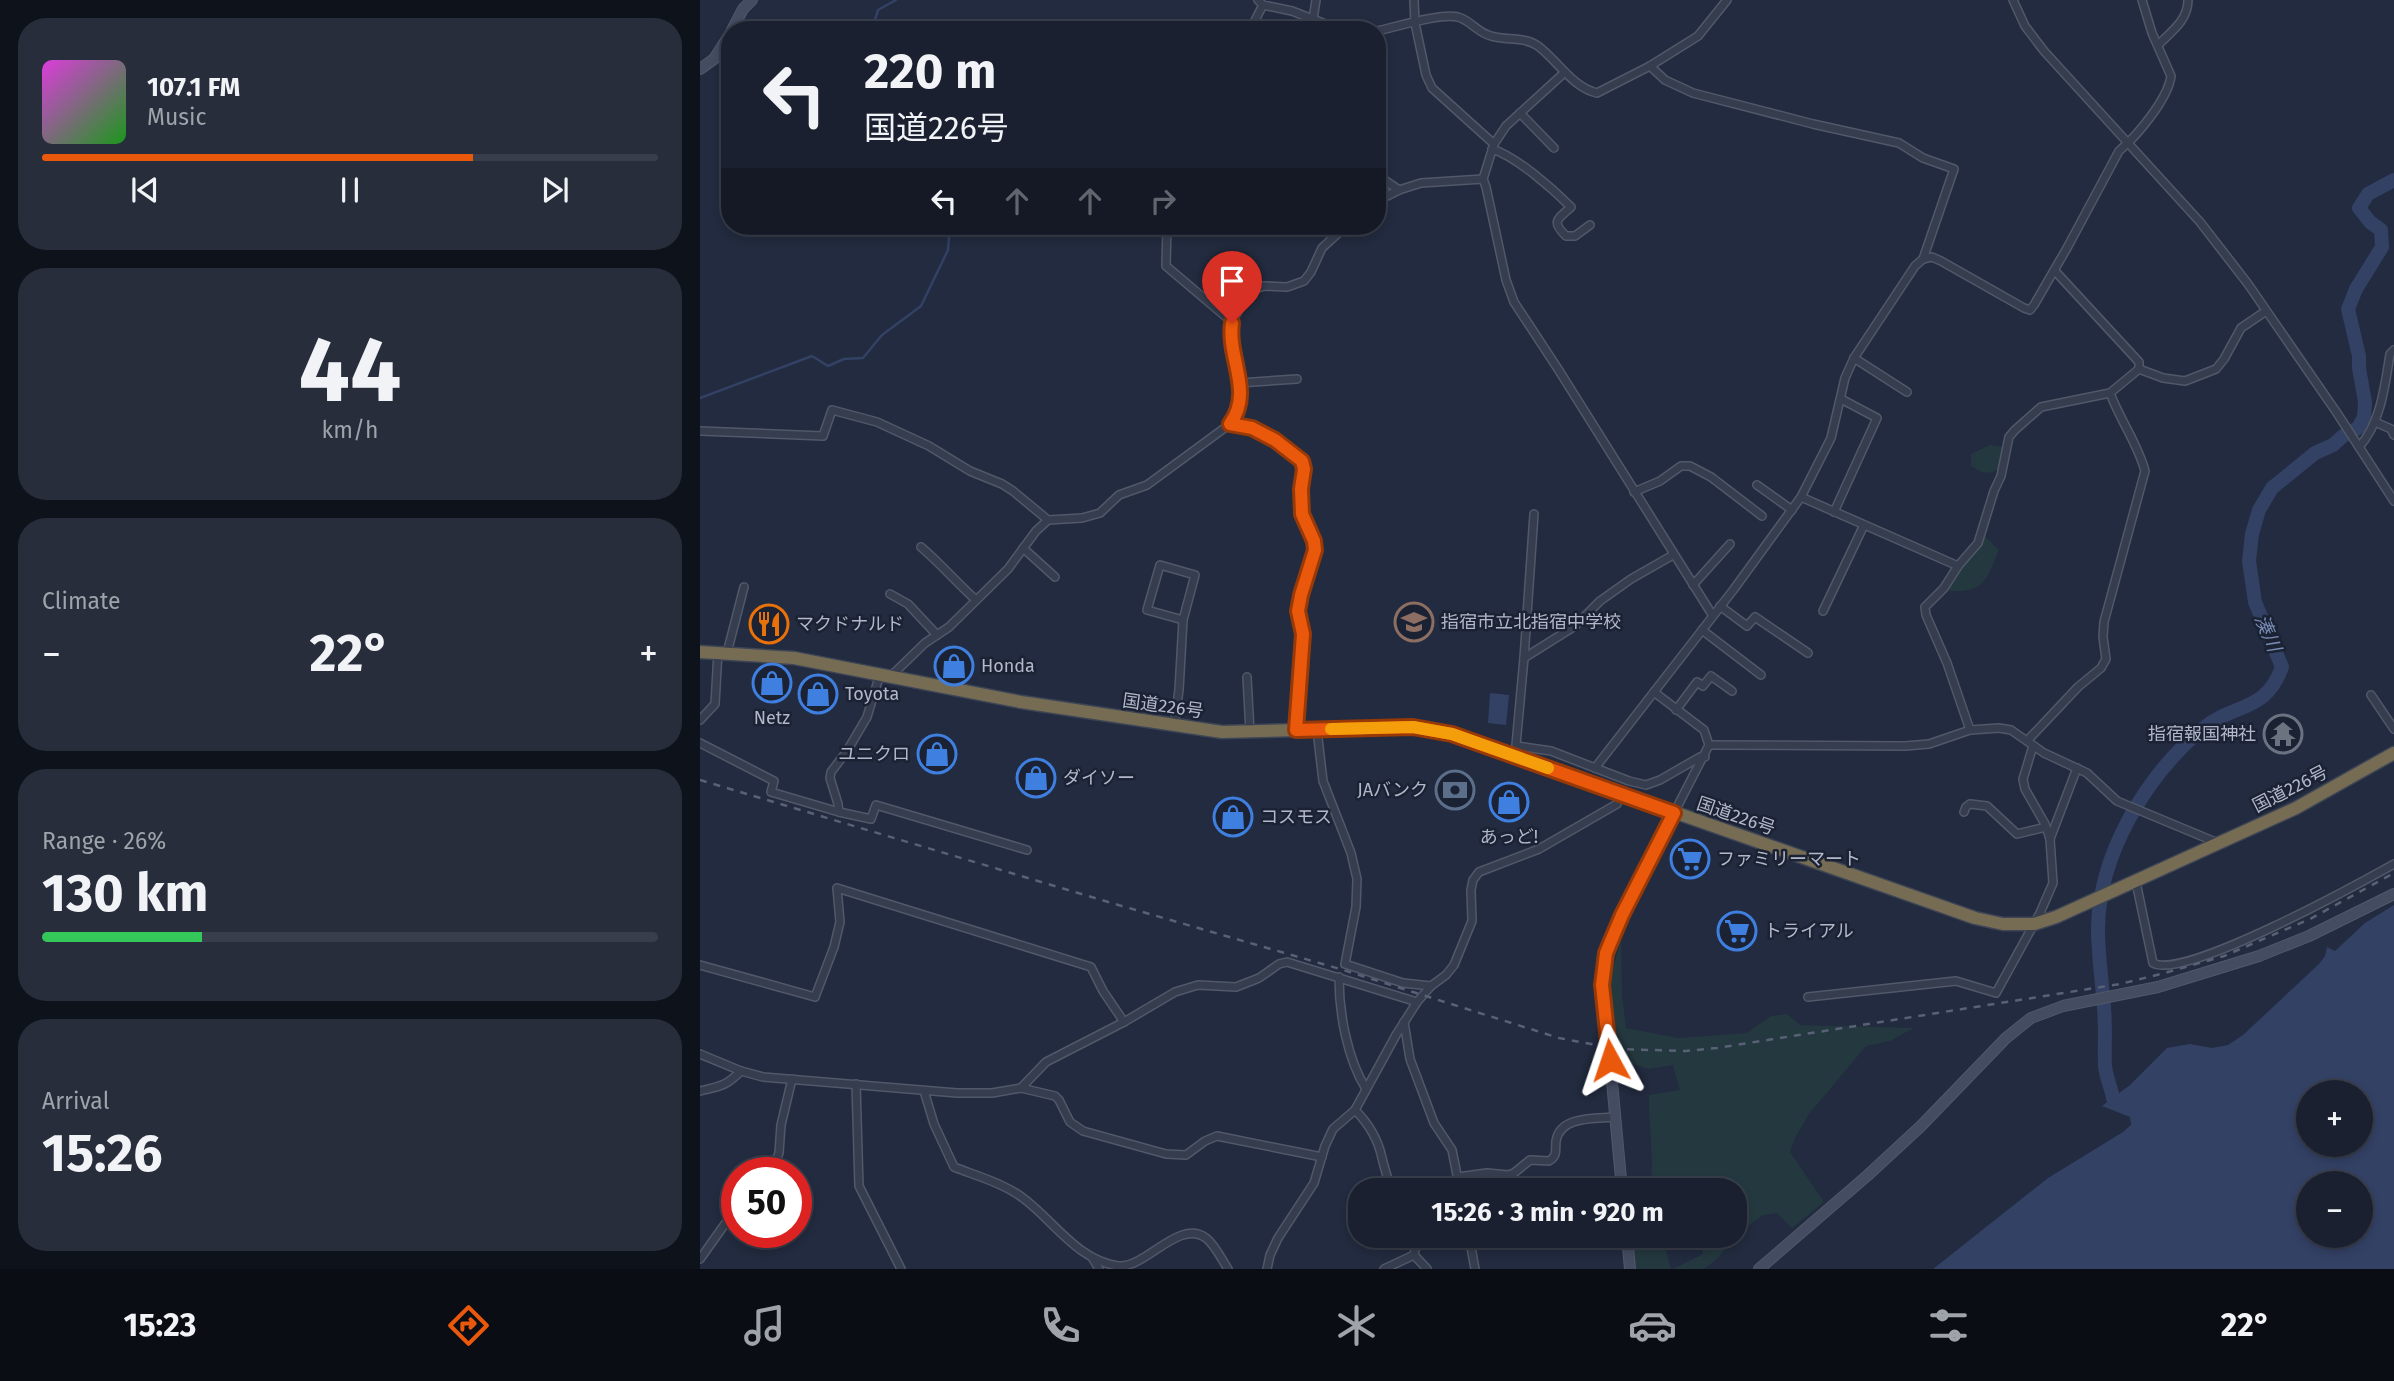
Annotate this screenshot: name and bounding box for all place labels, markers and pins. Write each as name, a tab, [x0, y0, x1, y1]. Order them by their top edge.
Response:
pin	[1202, 251, 1262, 323]
school or university icon: 指宿市立北指宿中学校	[1393, 601, 1435, 643]
restaurant icon: マクドナルド	[748, 603, 790, 645]
place label: 指宿市立北指宿中学校	[1441, 611, 1621, 633]
place label: マクドナルド	[796, 613, 904, 635]
shop icon: Honda	[933, 645, 975, 687]
place label: Honda	[981, 655, 1035, 677]
shop icon: Netz	[751, 662, 793, 704]
shop icon: Toyota	[797, 673, 839, 715]
place label: Toyota	[845, 683, 899, 705]
place label: Netz	[754, 707, 790, 729]
temple icon: 指宿報国神社	[2262, 713, 2304, 755]
place label: 指宿報国神社	[2148, 723, 2256, 745]
shop icon: ユニクロ	[916, 733, 958, 775]
place label: ユニクロ	[838, 743, 910, 765]
shop icon: ダイソー	[1015, 757, 1057, 799]
place label: ダイソー	[1063, 767, 1135, 789]
bank icon: JAバンク	[1434, 769, 1476, 811]
place label: JAバンク	[1357, 779, 1428, 801]
shop icon: あっど!	[1488, 781, 1530, 823]
shop icon: コスモス	[1212, 796, 1254, 838]
place label: コスモス	[1260, 806, 1332, 828]
place label: あっど!	[1480, 826, 1538, 848]
supermarket icon: ファミリーマート	[1669, 838, 1711, 880]
place label: ファミリーマート	[1717, 848, 1861, 870]
supermarket icon: トライアル	[1716, 910, 1758, 952]
place label: トライアル	[1764, 920, 1854, 942]

